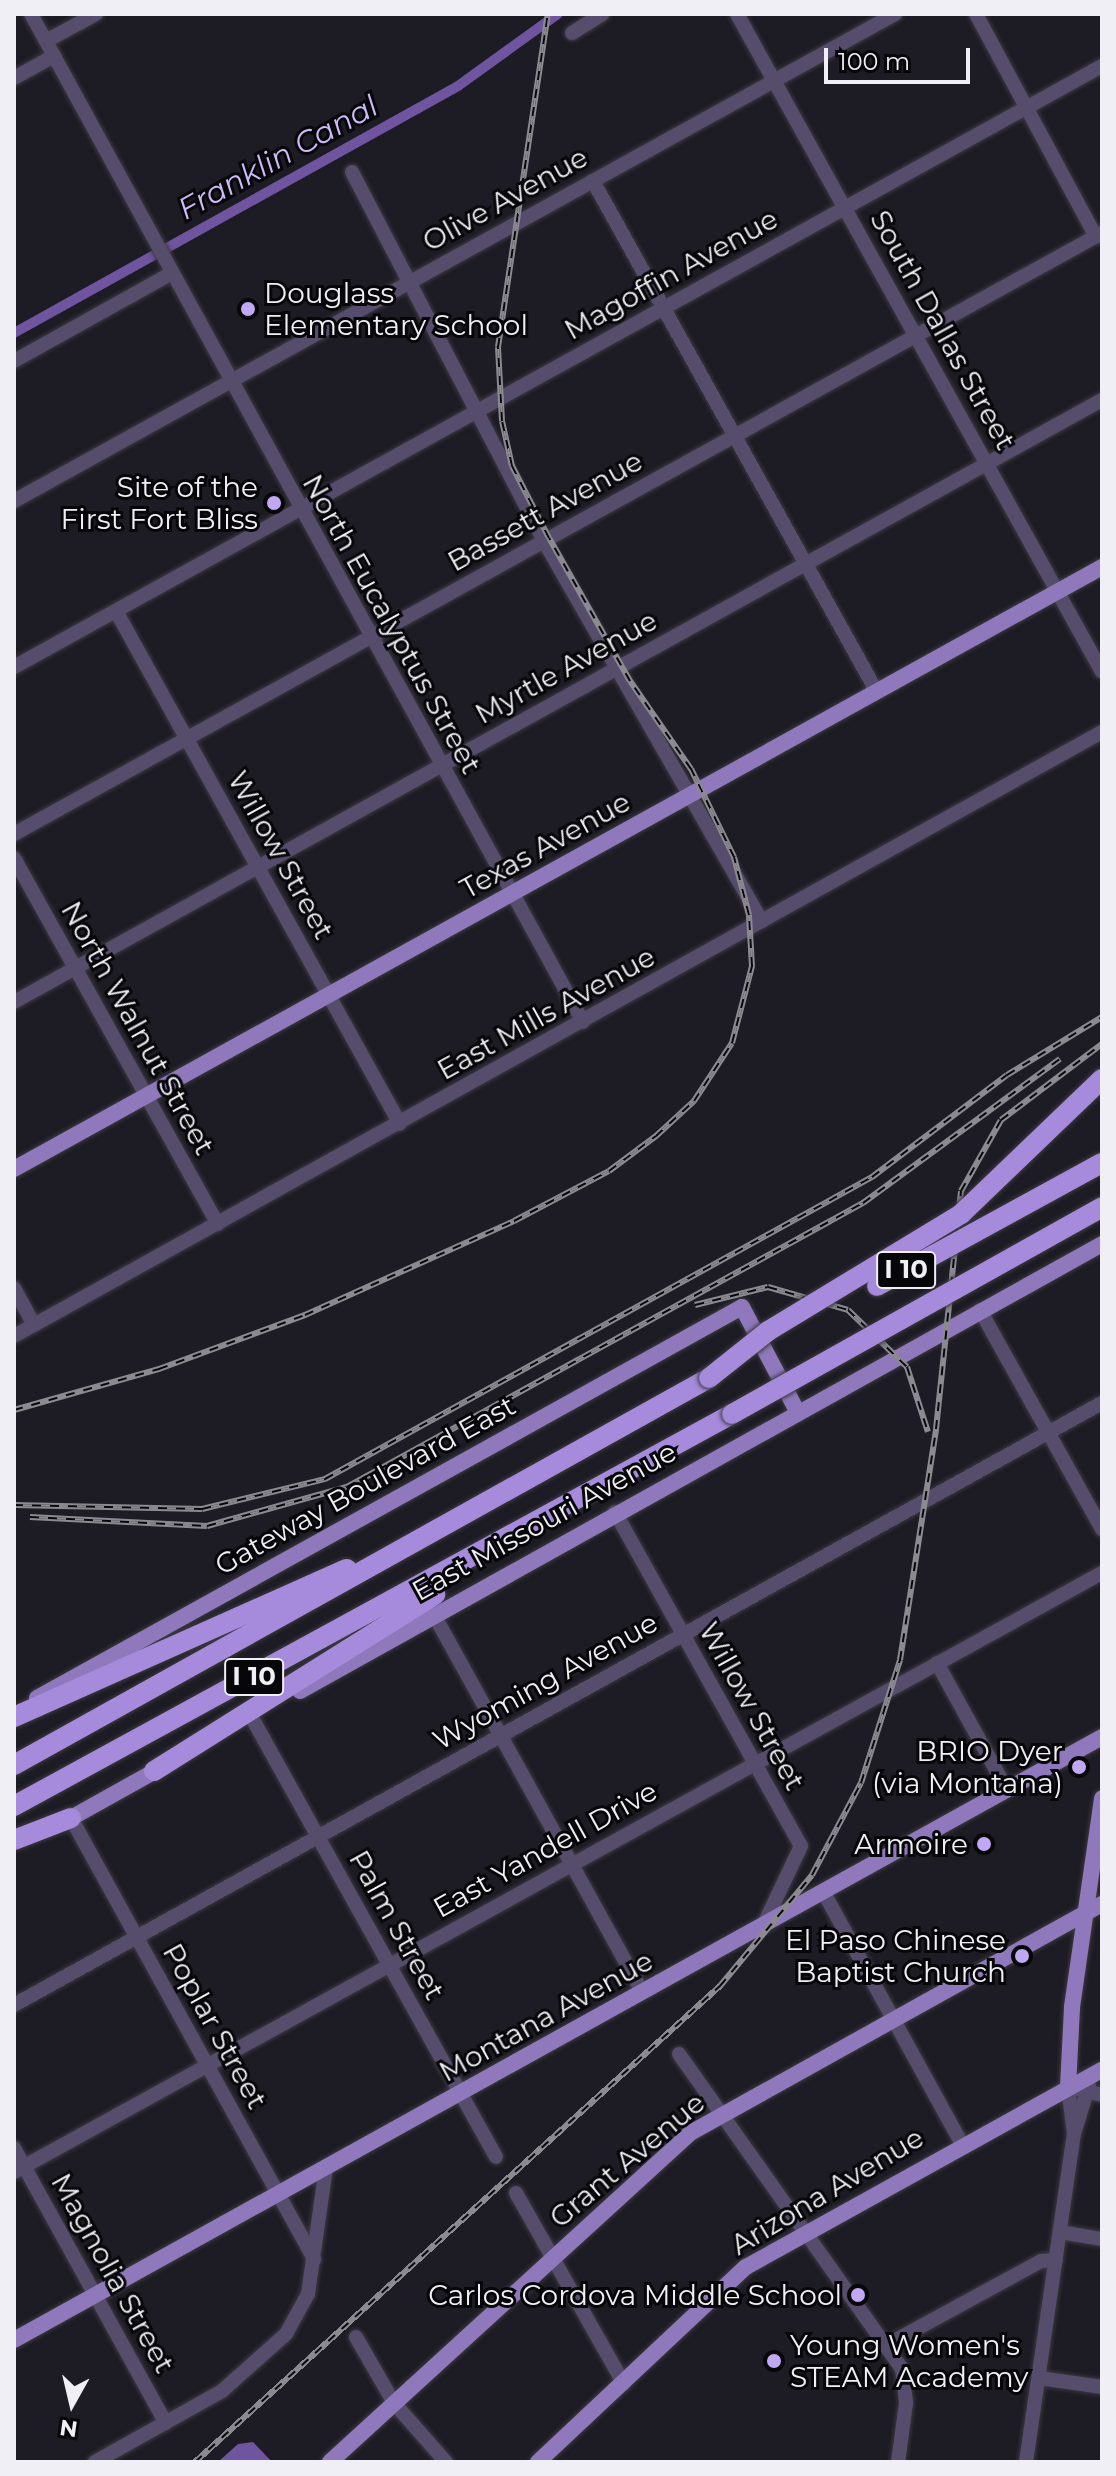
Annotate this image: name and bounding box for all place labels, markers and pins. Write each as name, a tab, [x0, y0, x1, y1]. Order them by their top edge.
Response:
place label: Douglass Elementary School	[264, 276, 528, 342]
marker: Douglass Elementary School	[239, 300, 257, 318]
place label: Site of the First Fort Bliss	[61, 470, 258, 536]
marker: Site of the First Fort Bliss	[265, 494, 283, 512]
place label: BRIO Dyer (via Montana)	[872, 1734, 1063, 1800]
marker: BRIO Dyer (via Montana)	[1070, 1758, 1088, 1776]
place label: Armoire	[854, 1827, 968, 1861]
marker: Armoire	[975, 1835, 993, 1853]
place label: El Paso Chinese Baptist Church	[785, 1923, 1006, 1989]
marker: El Paso Chinese Baptist Church	[1013, 1947, 1031, 1965]
place label: Carlos Cordova Middle School	[428, 2278, 842, 2312]
marker: Carlos Cordova Middle School	[849, 2286, 867, 2304]
place label: Young Women's STEAM Academy	[790, 2328, 1028, 2394]
marker: Young Women's STEAM Academy	[765, 2352, 783, 2370]

